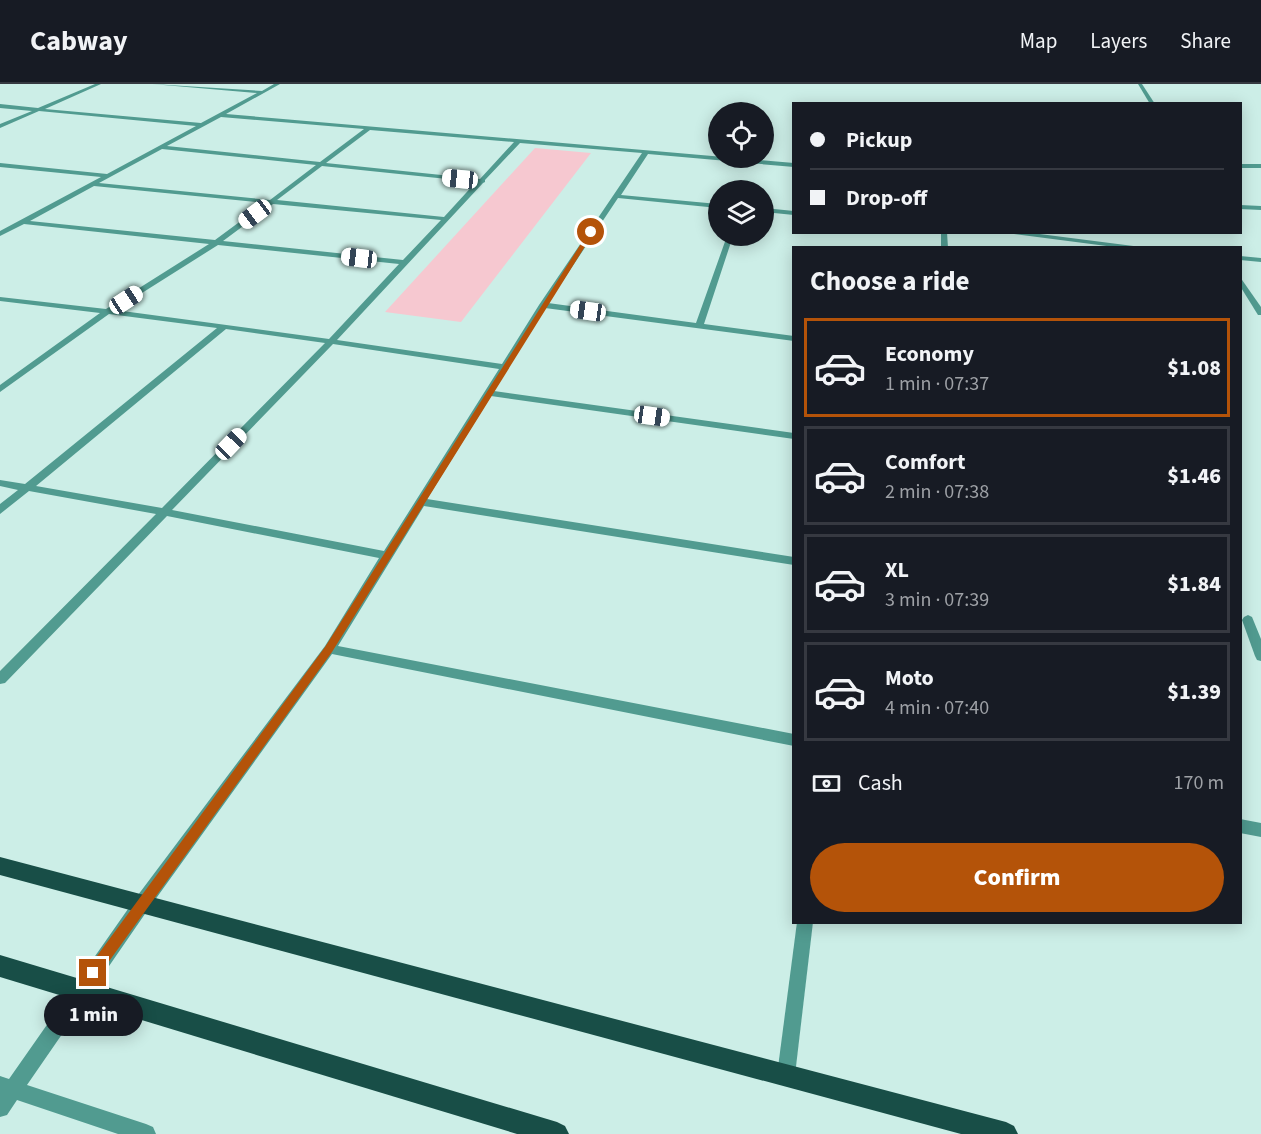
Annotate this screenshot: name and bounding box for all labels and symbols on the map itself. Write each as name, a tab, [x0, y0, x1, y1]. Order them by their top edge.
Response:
car	[441, 168, 479, 190]
car	[235, 196, 275, 232]
route start	[577, 218, 604, 245]
car	[340, 247, 378, 269]
car	[106, 283, 146, 317]
car	[569, 300, 607, 322]
car	[633, 405, 671, 427]
car	[212, 425, 250, 463]
route end	[79, 959, 106, 986]
callout: 1 min	[44, 994, 142, 1036]

